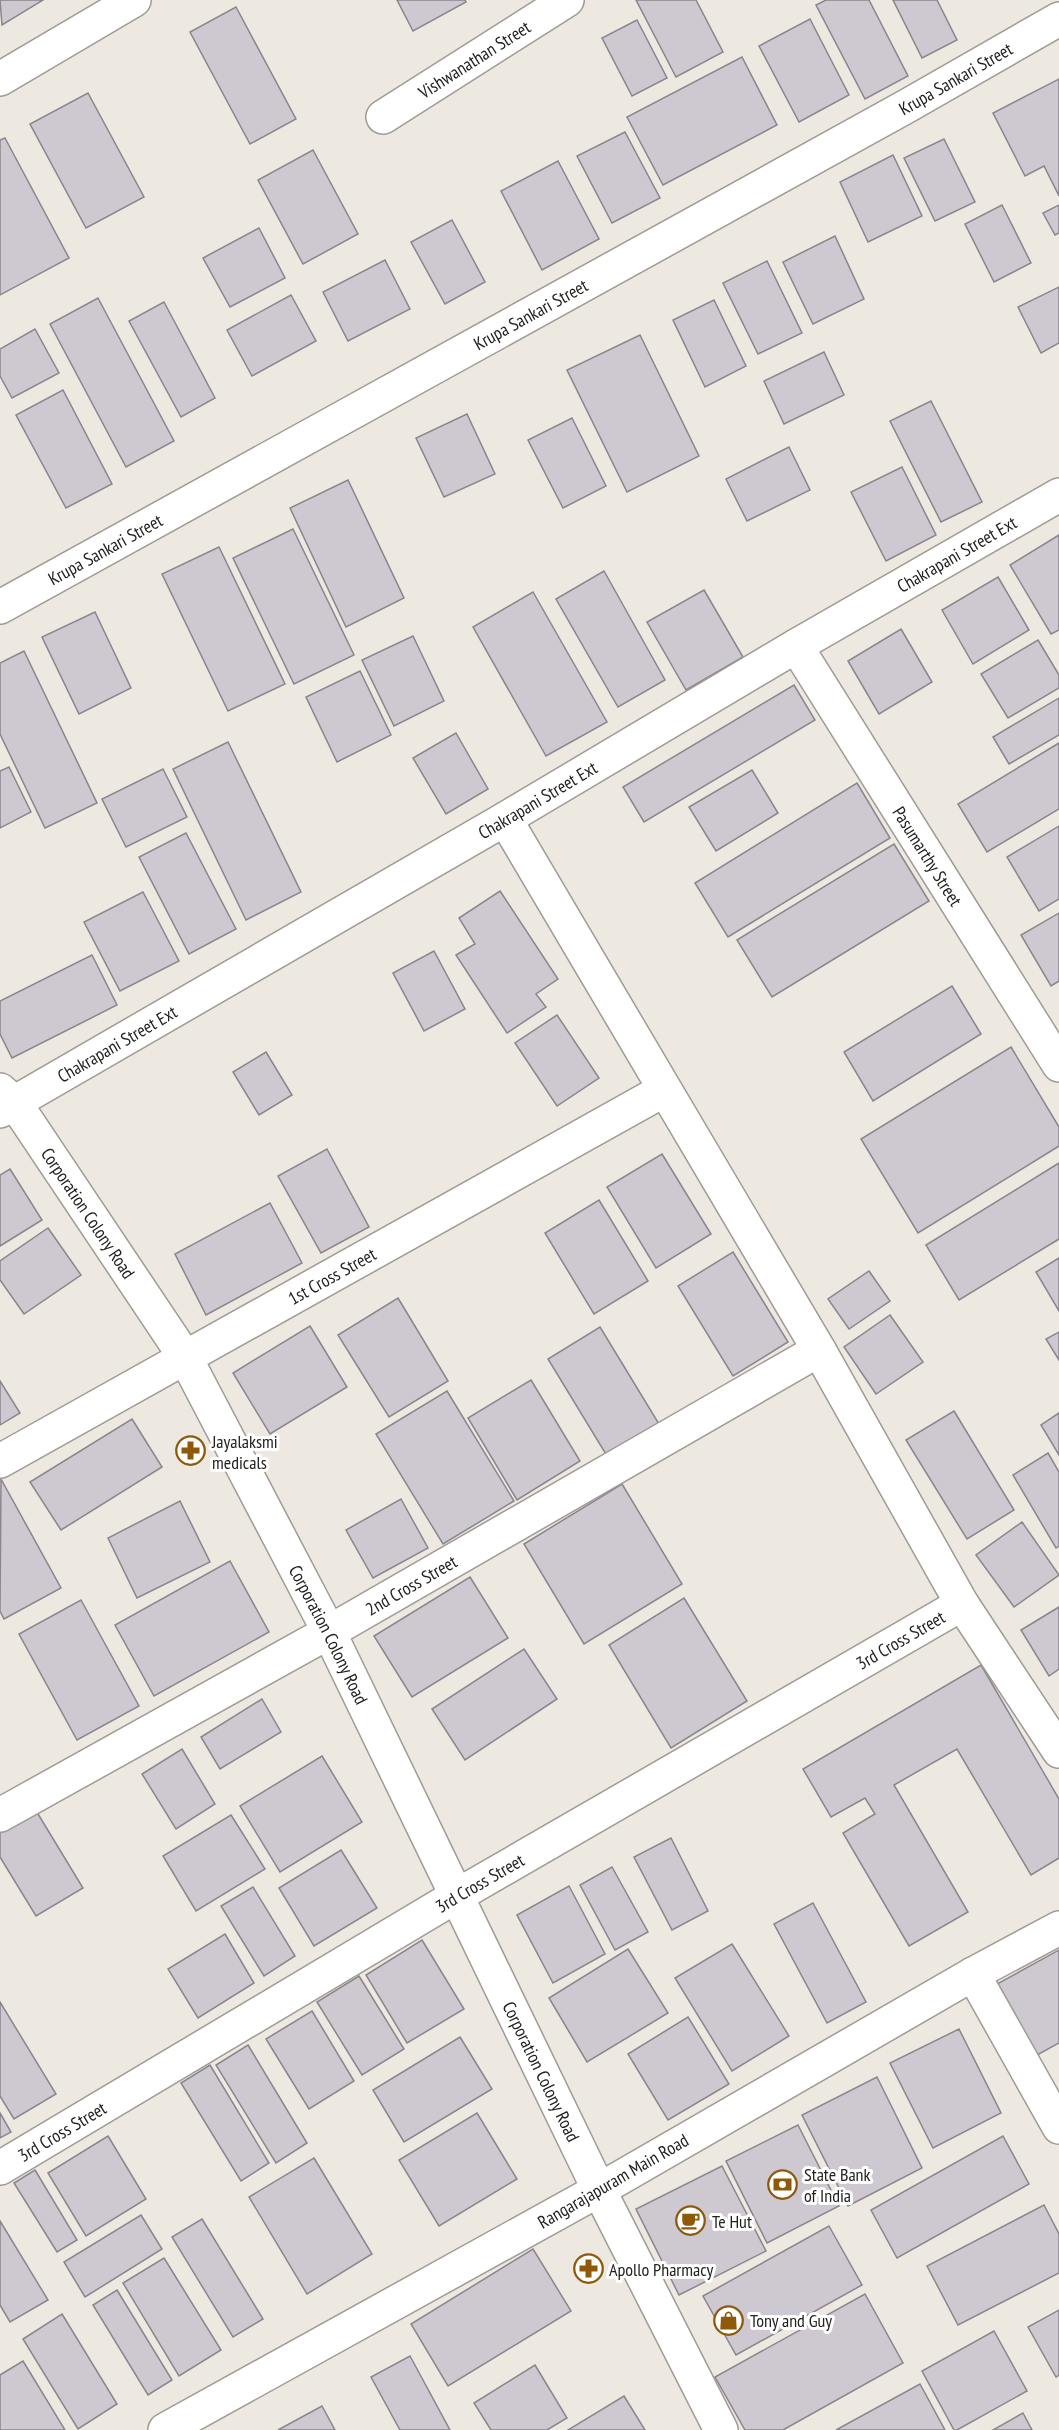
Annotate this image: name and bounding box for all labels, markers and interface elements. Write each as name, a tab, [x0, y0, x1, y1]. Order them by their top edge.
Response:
street label: Vishwanathan Street	[413, 15, 534, 104]
street label: Krupa Sankari Street	[895, 37, 1016, 120]
street label: Krupa Sankari Street	[469, 273, 592, 355]
street label: Krupa Sankari Street	[44, 508, 166, 590]
street label: Chakrapani Street Ext	[893, 510, 1021, 597]
street label: Chakrapani Street Ext	[474, 756, 601, 844]
street label: Pasumarthy Street	[888, 802, 968, 910]
street label: Chakrapani Street Ext	[53, 1000, 181, 1087]
street label: Corporation Colony Road	[36, 1143, 141, 1283]
street label: 1st Cross Street	[284, 1242, 380, 1309]
place label: Jayalaksmi medicals	[211, 1430, 278, 1474]
pharmacy icon: Jayalaksmi medicals	[175, 1435, 207, 1467]
street label: 2nd Cross Street	[361, 1549, 461, 1620]
street label: Corporation Colony Road	[284, 1561, 374, 1708]
street label: 3rd Cross Street	[852, 1605, 949, 1674]
street label: 3rd Cross Street	[431, 1848, 528, 1917]
street label: Corporation Colony Road	[498, 1998, 585, 2145]
street label: 3rd Cross Street	[14, 2096, 110, 2166]
street label: Rangarajapuram Main Road	[534, 2128, 692, 2234]
place label: State Bank of India	[804, 2163, 870, 2207]
bank icon: State Bank of India	[767, 2168, 799, 2200]
cafe icon: Te Hut	[675, 2205, 707, 2237]
place label: Te Hut	[712, 2210, 752, 2233]
pharmacy icon: Apollo Pharmacy	[572, 2253, 604, 2285]
place label: Apollo Pharmacy	[609, 2258, 713, 2281]
shop icon: Tony and Guy	[713, 2304, 745, 2336]
place label: Tony and Guy	[750, 2309, 832, 2332]

